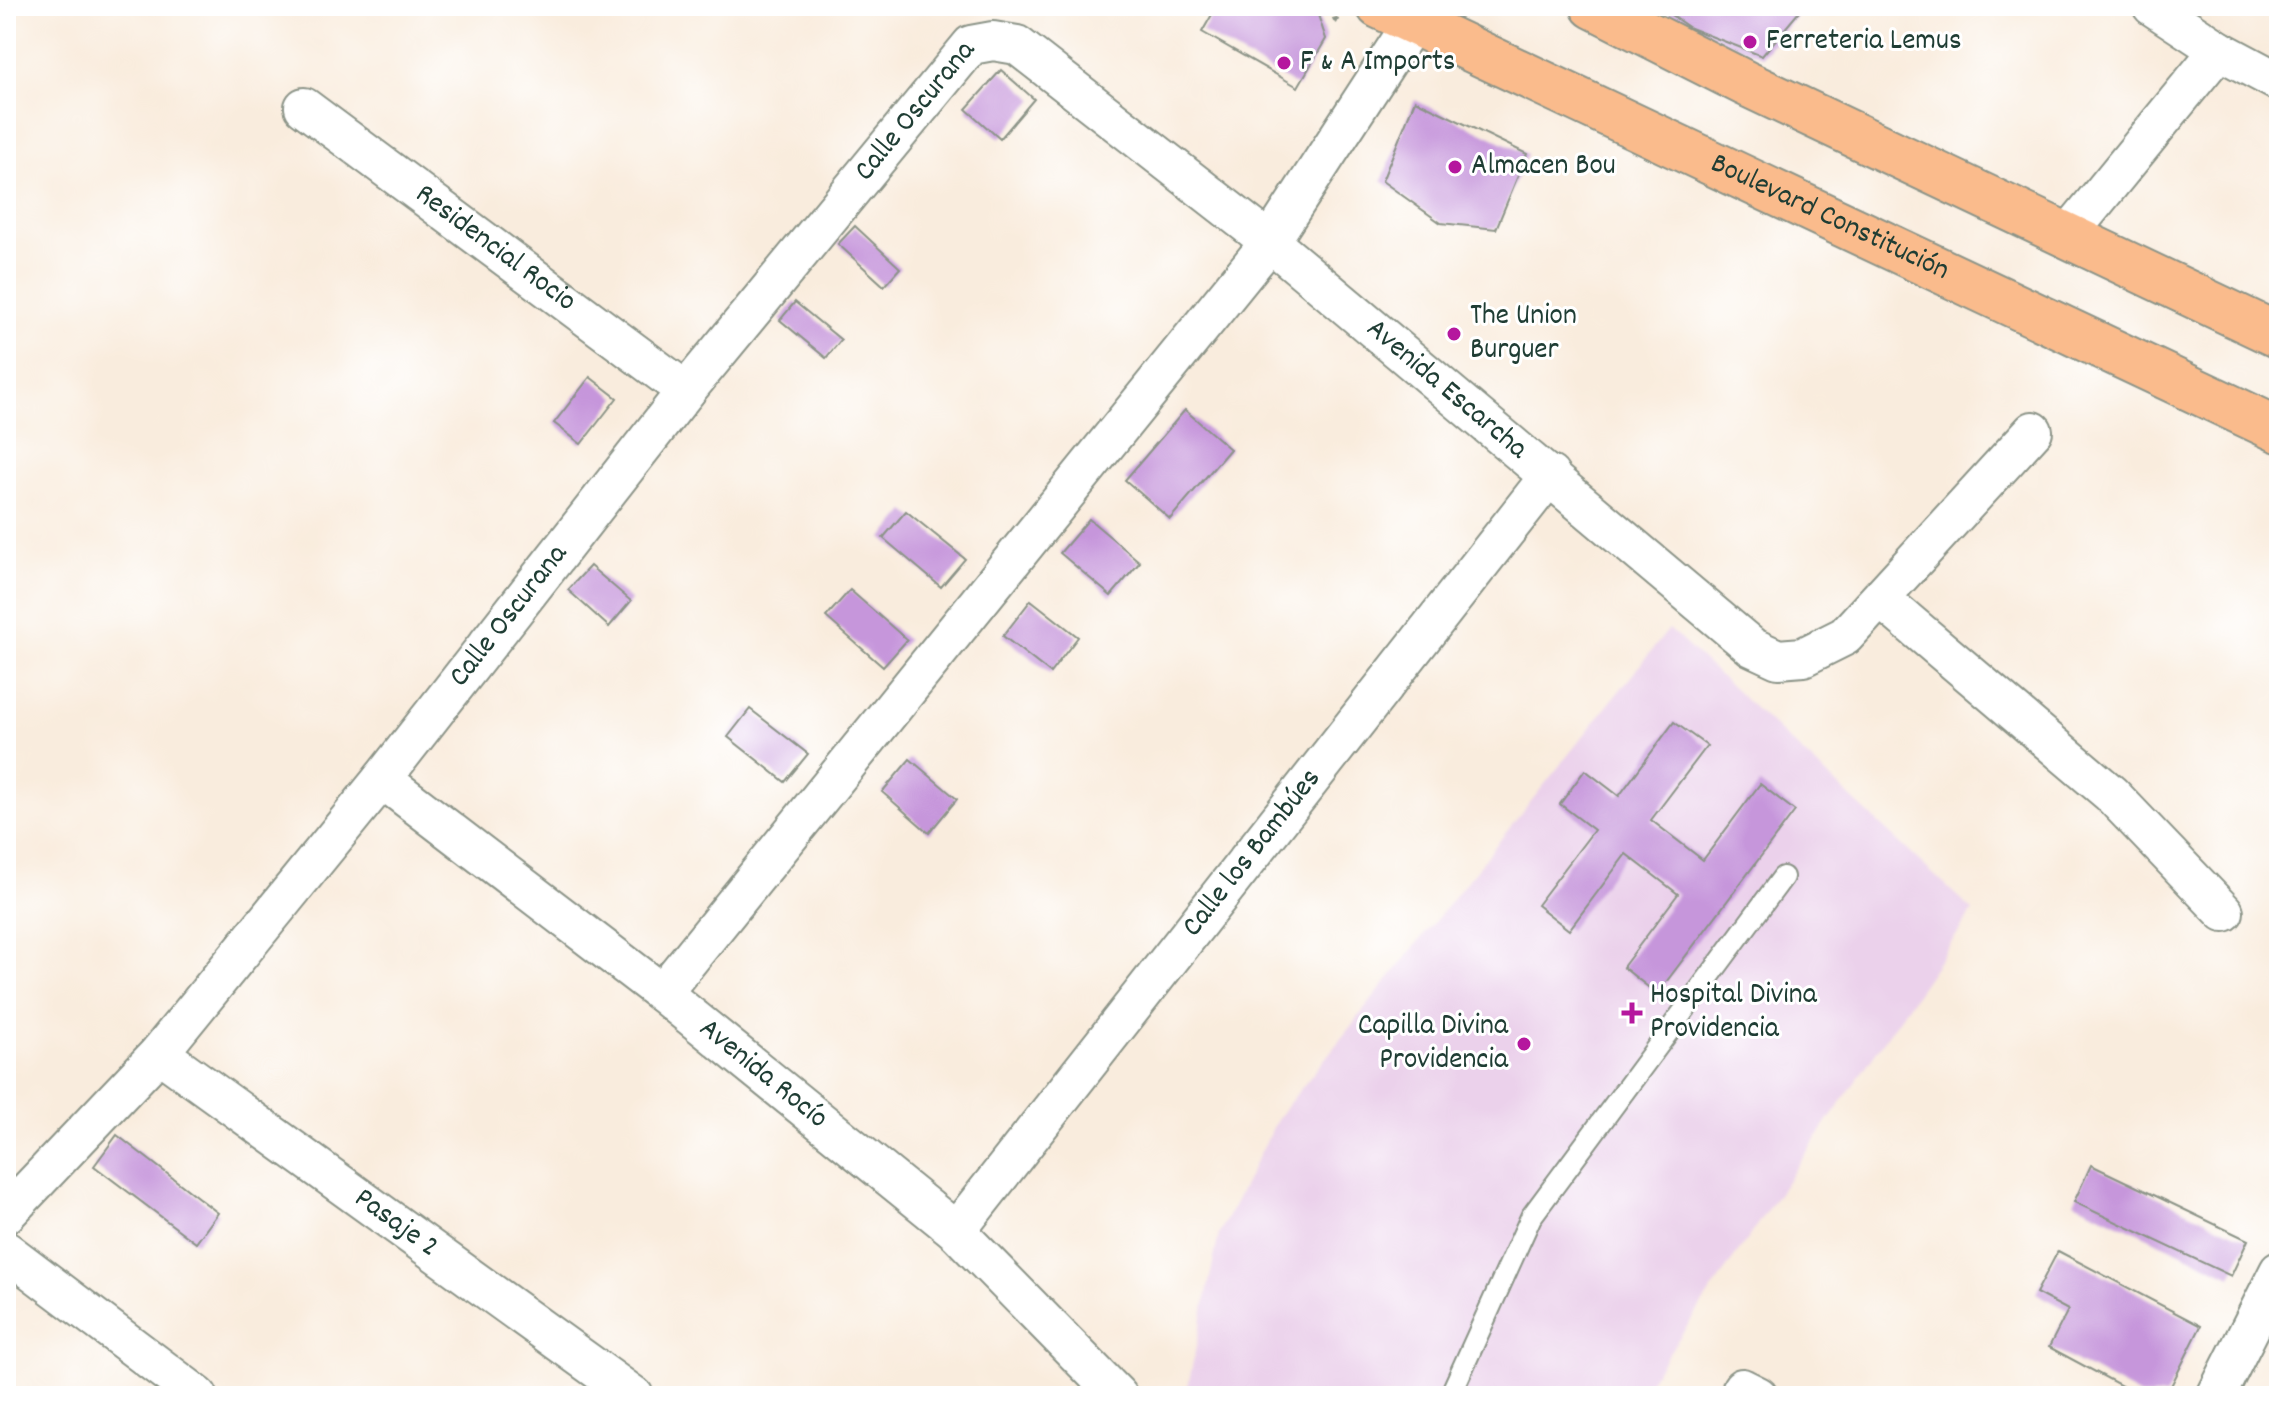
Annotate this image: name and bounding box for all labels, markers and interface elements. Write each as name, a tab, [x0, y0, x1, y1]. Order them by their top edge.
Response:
place label: Ferreteria Lemus	[1766, 21, 1962, 64]
street label: Calle Oscurana	[845, 31, 988, 192]
marker: Ferreteria Lemus	[1741, 33, 1759, 51]
place label: F & A Imports	[1300, 42, 1456, 85]
marker: F & A Imports	[1275, 54, 1293, 72]
street label: Boulevard Constitución	[1703, 143, 1956, 293]
place label: Almacen Bou	[1471, 146, 1616, 189]
marker: Almacen Bou	[1446, 158, 1464, 176]
street label: Residencial Rocio	[405, 175, 585, 323]
place label: The Union Burguer	[1470, 296, 1577, 373]
street label: Avenida Escarcha	[1356, 309, 1537, 471]
marker: The Union Burguer	[1445, 325, 1463, 343]
street label: Calle Oscurana	[440, 535, 580, 697]
street label: Calle los Bambúes	[1173, 760, 1332, 947]
place label: Hospital Divina Providencia	[1650, 975, 1818, 1052]
marker: Hospital Divina Providencia	[1621, 1002, 1643, 1024]
place label: Capilla Divina Providencia	[1358, 1006, 1509, 1083]
street label: Avenida Rocío	[689, 1009, 837, 1140]
marker: Capilla Divina Providencia	[1515, 1035, 1533, 1053]
street label: Pasaje 2	[344, 1179, 447, 1269]

